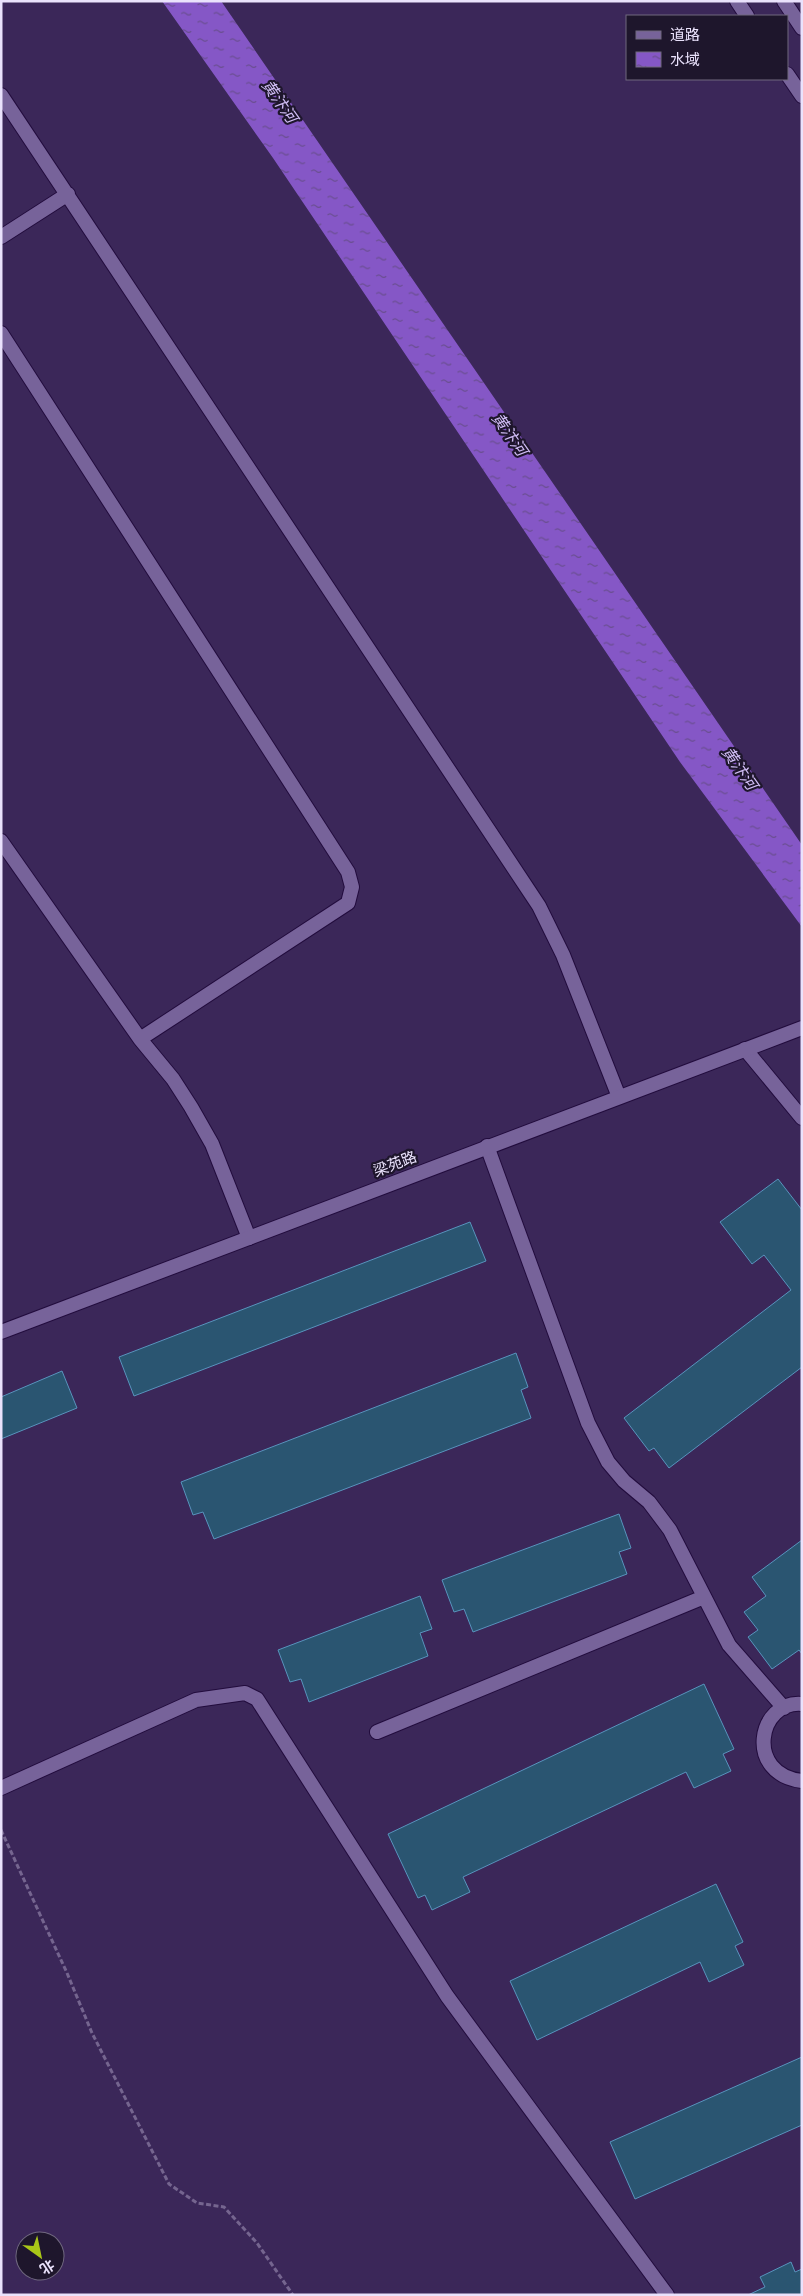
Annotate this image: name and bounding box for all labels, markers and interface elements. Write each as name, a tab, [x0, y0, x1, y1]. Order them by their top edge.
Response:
legend	[626, 15, 788, 80]
text: 道路	[670, 26, 700, 45]
text: 水域	[670, 51, 700, 70]
water label: 黄汴河	[257, 77, 302, 129]
water label: 黄汴河	[487, 410, 532, 462]
water label: 黄汴河	[717, 744, 762, 796]
street label: 梁苑路	[371, 1148, 420, 1181]
north arrow	[15, 2231, 65, 2281]
text: 北	[36, 2256, 57, 2277]

